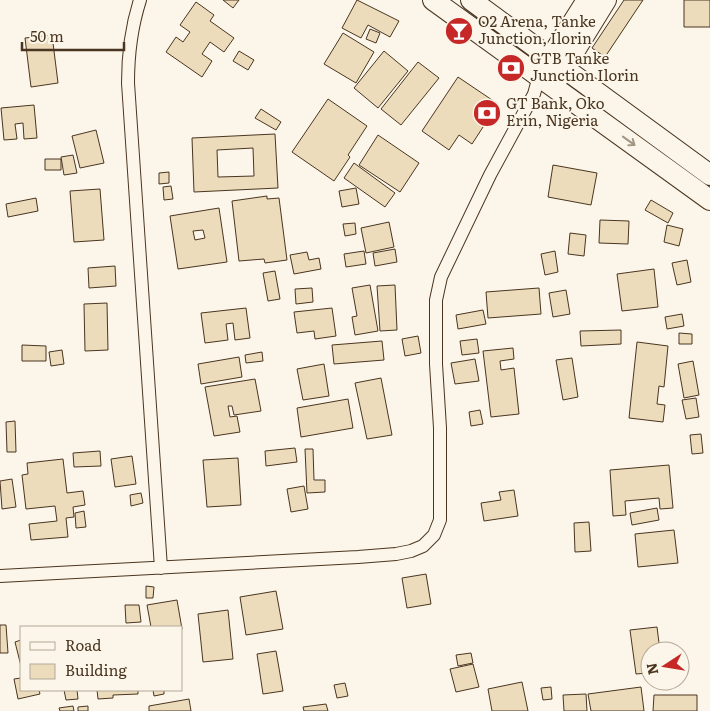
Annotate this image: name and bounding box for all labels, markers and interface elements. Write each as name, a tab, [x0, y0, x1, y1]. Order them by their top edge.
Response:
place label: O2 Arena, Tanke Junction, Ilorin	[478, 9, 596, 49]
bar icon: O2 Arena, Tanke Junction, Ilorin	[444, 16, 474, 46]
scale bar	[22, 20, 125, 52]
text: 50 m	[30, 24, 64, 47]
place label: GTB Tanke Junction Ilorin	[530, 46, 639, 86]
bank icon: GTB Tanke Junction Ilorin	[496, 53, 526, 83]
place label: GT Bank, Oko Erin, Nigeria	[506, 91, 605, 131]
bank icon: GT Bank, Oko Erin, Nigeria	[472, 98, 502, 128]
one-way arrow	[622, 136, 636, 146]
legend	[20, 626, 182, 691]
text: Road	[65, 633, 101, 656]
north arrow	[640, 641, 690, 691]
text: Building	[65, 658, 127, 681]
text: N	[640, 661, 662, 677]

